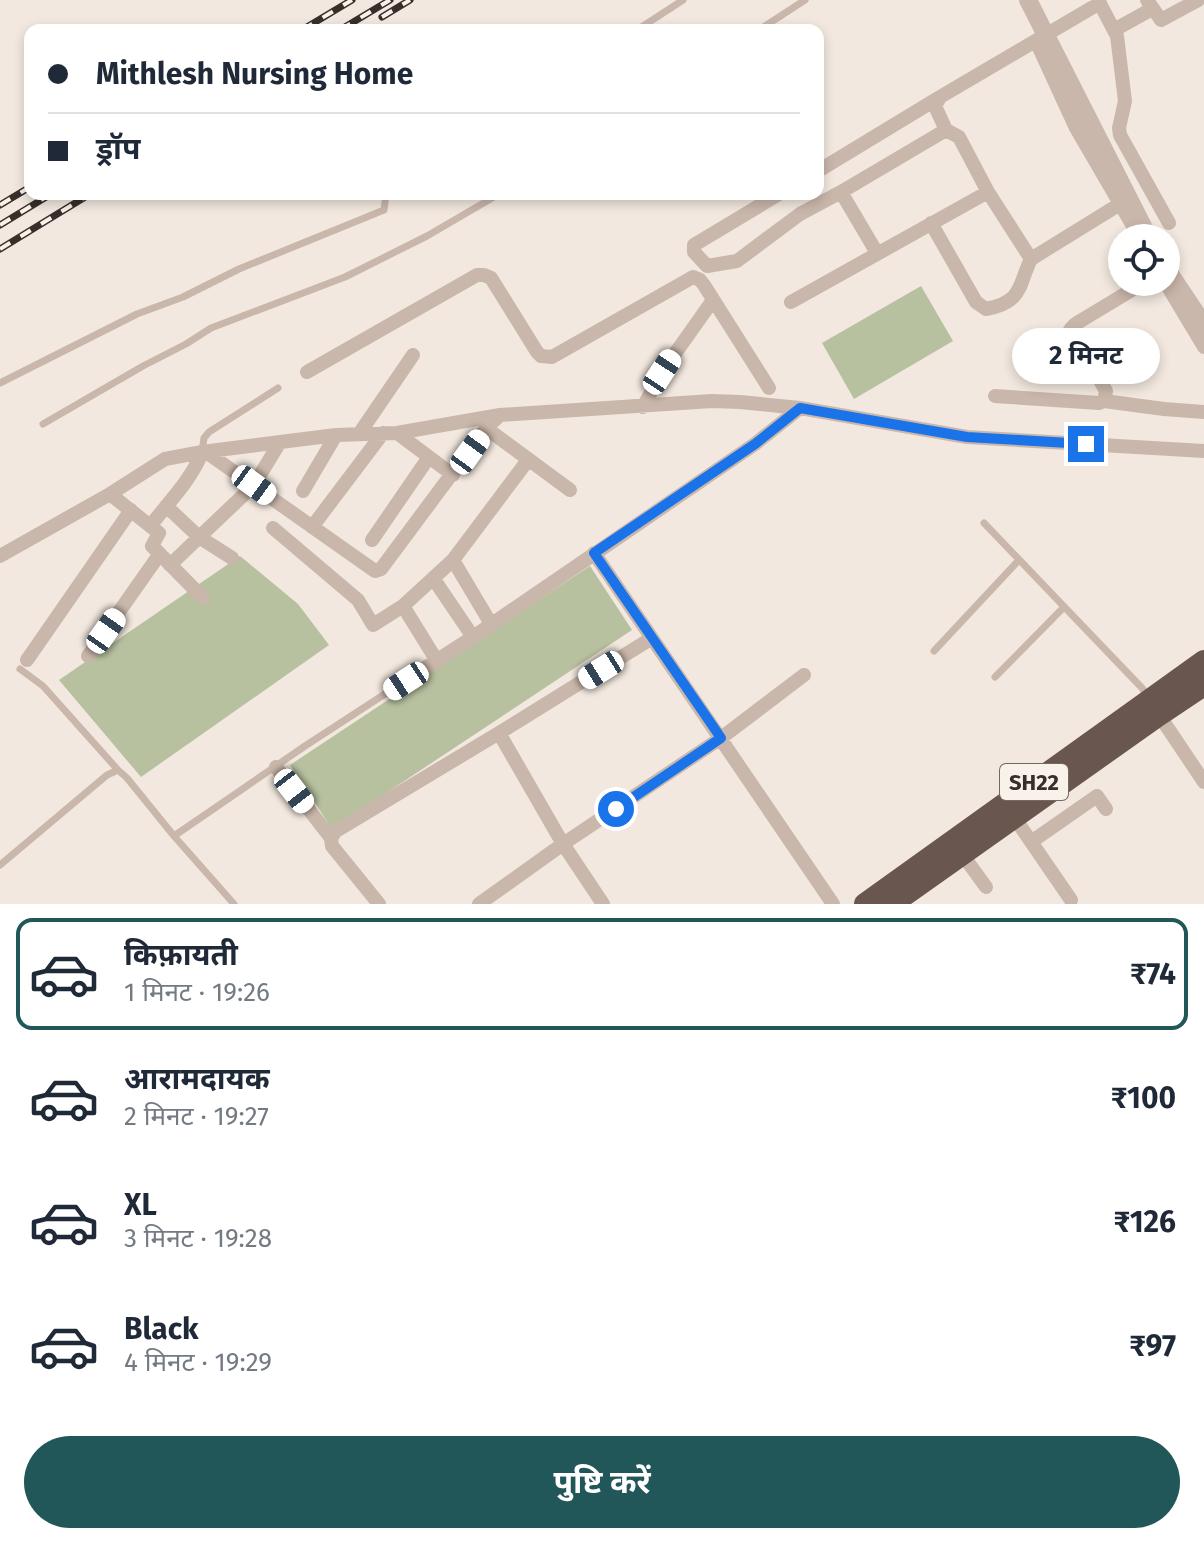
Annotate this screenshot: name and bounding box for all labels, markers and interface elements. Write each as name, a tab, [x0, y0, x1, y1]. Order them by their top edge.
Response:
text: Mithlesh Nursing Home	[96, 56, 413, 92]
text: ड्रॉप	[96, 131, 140, 167]
map controls	[1108, 224, 1180, 296]
button: locate	[1108, 224, 1180, 296]
callout: 2 मिनट	[1012, 328, 1160, 384]
text: 2 मिनट	[1049, 340, 1123, 371]
car	[639, 345, 685, 399]
car	[446, 426, 494, 478]
route end	[1068, 426, 1104, 462]
car	[228, 461, 280, 509]
car	[82, 604, 130, 658]
car	[574, 647, 628, 693]
car	[379, 658, 433, 704]
road number: SH22	[1000, 764, 1068, 800]
car	[270, 765, 318, 817]
route start	[598, 791, 634, 827]
text: किफ़ायती	[124, 937, 238, 973]
icon: car	[28, 938, 100, 1010]
text: ₹74	[1130, 956, 1176, 992]
text: 1 मिनट · 19:26	[124, 977, 270, 1008]
text: आरामदायक	[124, 1061, 270, 1097]
icon: car	[28, 1062, 100, 1134]
text: ₹100	[1111, 1080, 1176, 1116]
text: 2 मिनट · 19:27	[124, 1101, 269, 1132]
icon: car	[28, 1186, 100, 1258]
text: XL	[124, 1187, 157, 1223]
text: ₹126	[1113, 1204, 1176, 1240]
text: 3 मिनट · 19:28	[124, 1223, 272, 1254]
icon: car	[28, 1310, 100, 1382]
text: Black	[124, 1311, 199, 1347]
text: ₹97	[1129, 1328, 1176, 1364]
text: 4 मिनट · 19:29	[124, 1347, 272, 1378]
button: पुष्टि करें	[24, 1436, 1180, 1528]

